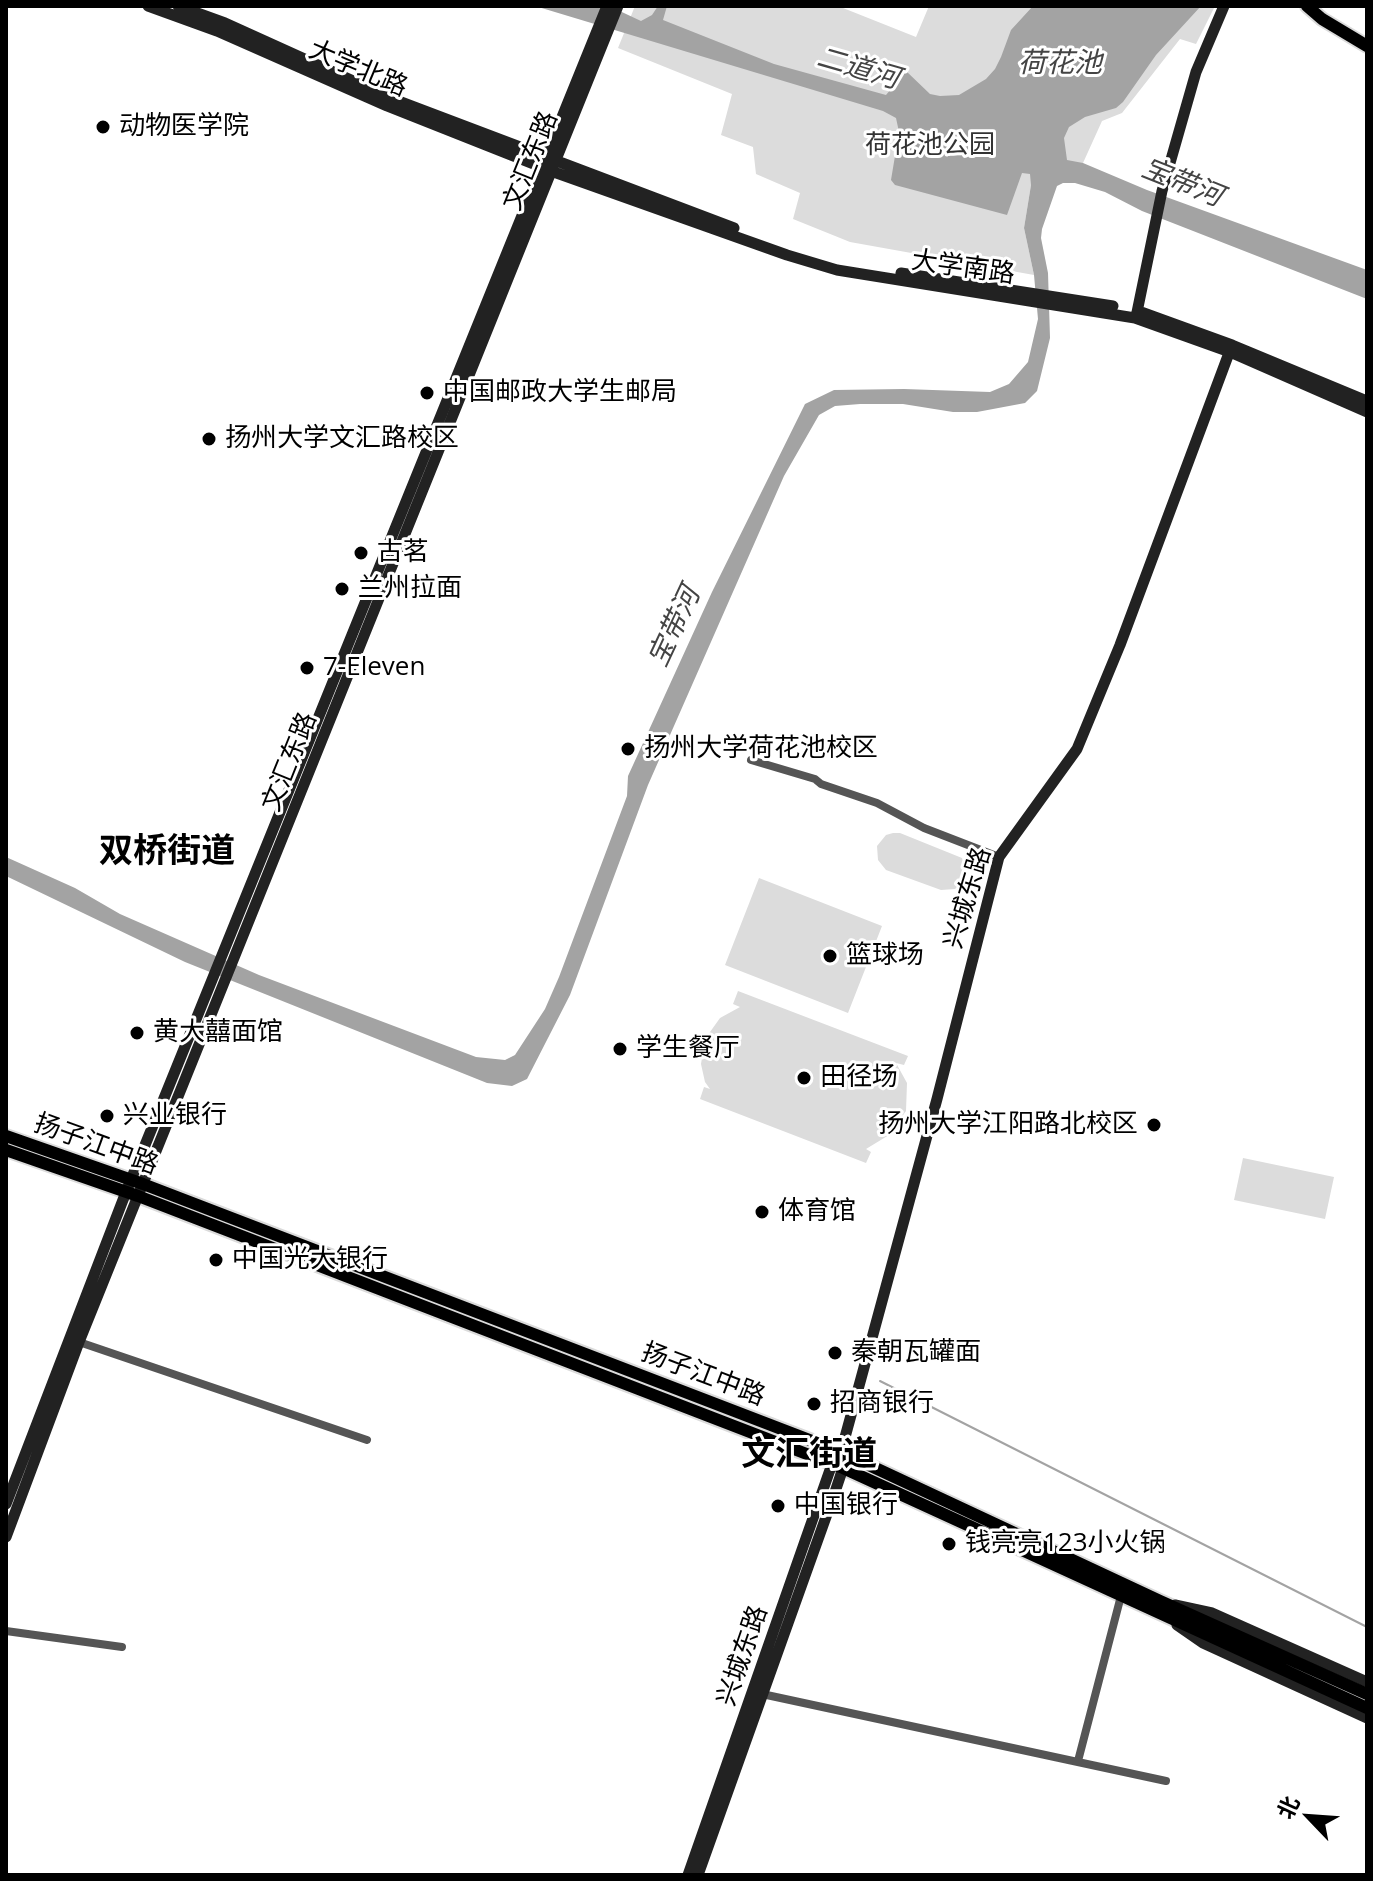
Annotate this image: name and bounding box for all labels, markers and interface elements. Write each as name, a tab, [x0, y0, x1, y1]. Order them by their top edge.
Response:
street label: 大学北路	[304, 34, 412, 104]
water label: 二道河	[813, 41, 903, 97]
water label: 荷花池	[1018, 47, 1102, 81]
street label: 文汇东路	[497, 107, 565, 215]
place label: 动物医学院	[119, 111, 249, 143]
marker: 动物医学院	[94, 118, 112, 136]
park label: 荷花池公园	[865, 130, 995, 162]
water label: 宝带河	[1137, 152, 1227, 214]
street label: 大学南路	[909, 245, 1017, 291]
place label: 中国邮政大学生邮局	[443, 377, 677, 409]
marker: 中国邮政大学生邮局	[418, 384, 436, 402]
place label: 扬州大学文汇路校区	[225, 423, 459, 455]
marker: 扬州大学文汇路校区	[200, 430, 218, 448]
place label: 古茗	[377, 537, 429, 569]
marker: 古茗	[352, 544, 370, 562]
place label: 兰州拉面	[358, 573, 462, 605]
marker: 兰州拉面	[333, 580, 351, 598]
water label: 宝带河	[642, 582, 708, 672]
place label: 7-Eleven	[323, 652, 425, 684]
marker: 7-Eleven	[298, 659, 316, 677]
street label: 文汇东路	[256, 708, 324, 816]
place label: 扬州大学荷花池校区	[644, 733, 878, 765]
marker: 扬州大学荷花池校区	[619, 740, 637, 758]
district label: 双桥街道	[99, 832, 235, 872]
street label: 兴城东路	[938, 844, 998, 952]
place label: 篮球场	[846, 940, 924, 972]
marker: 篮球场	[821, 947, 839, 965]
place label: 黄大囍面馆	[153, 1017, 283, 1049]
marker: 黄大囍面馆	[128, 1024, 146, 1042]
place label: 学生餐厅	[636, 1033, 740, 1065]
marker: 学生餐厅	[611, 1040, 629, 1058]
place label: 田径场	[820, 1062, 898, 1094]
marker: 田径场	[795, 1069, 813, 1087]
place label: 兴业银行	[123, 1100, 227, 1132]
marker: 兴业银行	[98, 1107, 116, 1125]
street label: 扬子江中路	[30, 1108, 162, 1182]
place label: 扬州大学江阳路北校区	[878, 1109, 1138, 1141]
marker: 扬州大学江阳路北校区	[1145, 1116, 1163, 1134]
place label: 体育馆	[778, 1196, 856, 1228]
marker: 体育馆	[753, 1203, 771, 1221]
place label: 中国光大银行	[232, 1244, 388, 1276]
marker: 中国光大银行	[207, 1251, 225, 1269]
street label: 扬子江中路	[637, 1337, 769, 1413]
place label: 秦朝瓦罐面	[851, 1337, 981, 1369]
marker: 秦朝瓦罐面	[826, 1344, 844, 1362]
place label: 招商银行	[830, 1388, 934, 1420]
marker: 招商银行	[805, 1395, 823, 1413]
district label: 文汇街道	[741, 1435, 877, 1475]
place label: 中国银行	[794, 1490, 898, 1522]
marker: 中国银行	[769, 1497, 787, 1515]
place label: 钱亮亮123小火锅	[965, 1528, 1166, 1560]
marker: 钱亮亮123小火锅	[940, 1535, 958, 1553]
street label: 兴城东路	[711, 1602, 775, 1710]
north arrow	[1269, 1777, 1349, 1857]
text: 北	[1269, 1791, 1305, 1823]

